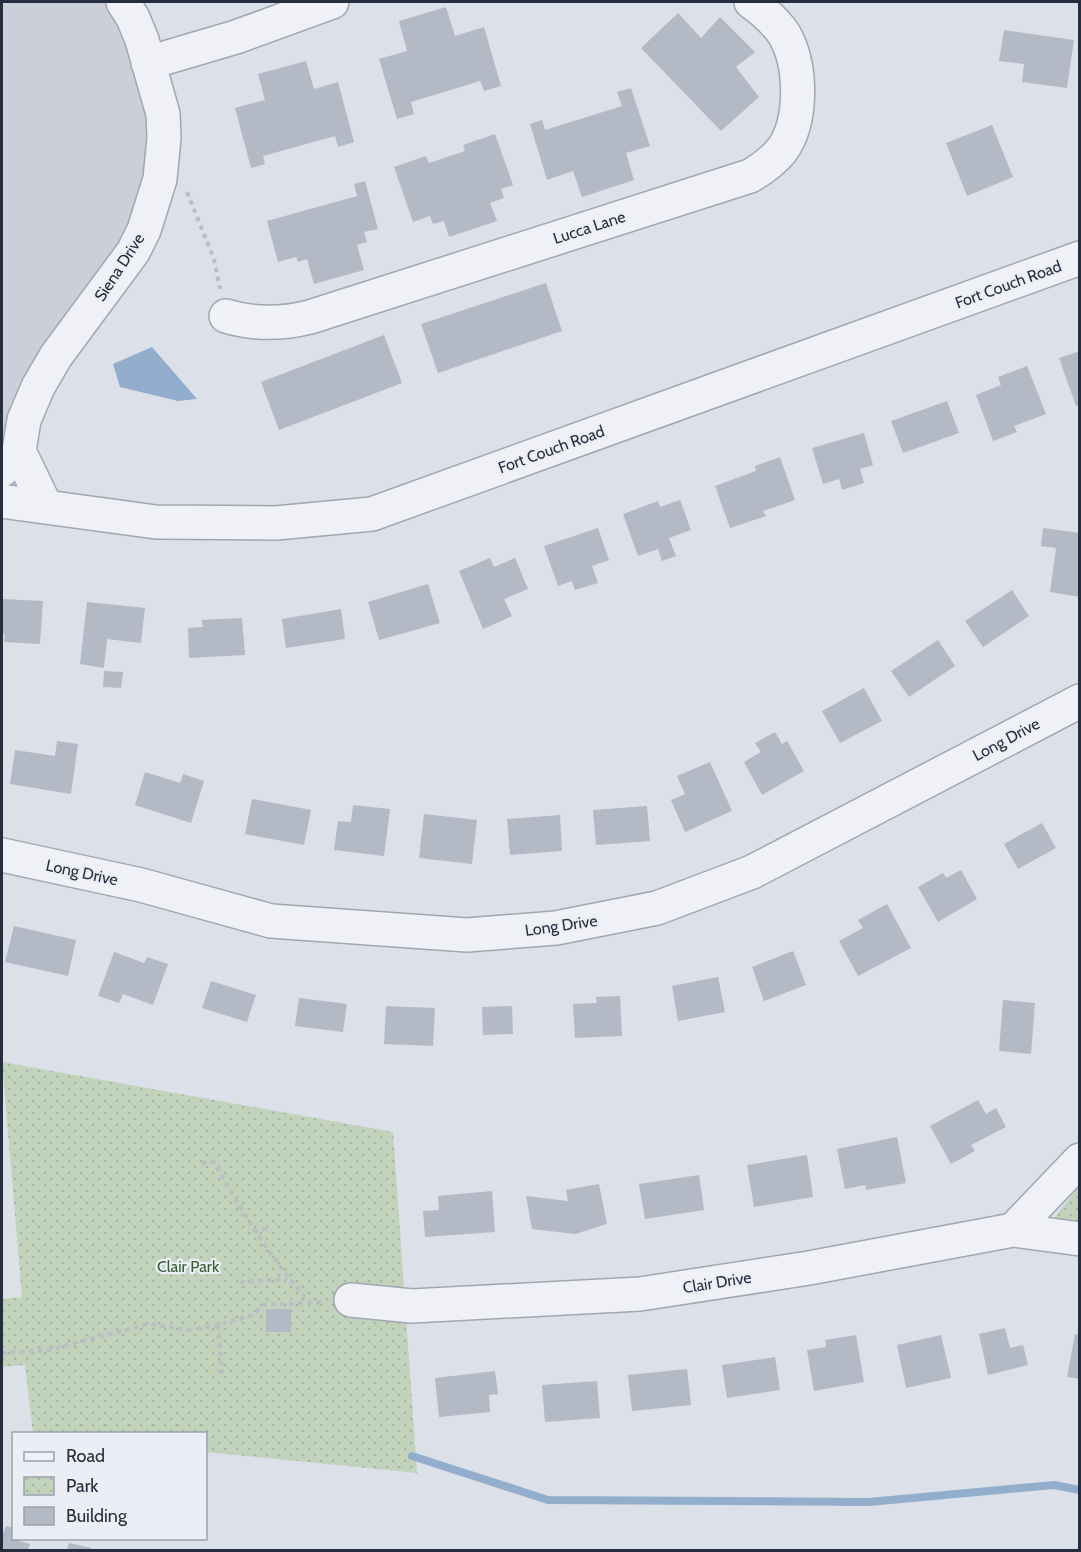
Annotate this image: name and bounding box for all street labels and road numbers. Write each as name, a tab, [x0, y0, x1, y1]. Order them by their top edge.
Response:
street label: Lucca Lane	[551, 207, 628, 248]
street label: Siena Drive	[90, 230, 148, 305]
street label: Fort Couch Road	[952, 256, 1064, 312]
street label: Fort Couch Road	[495, 421, 607, 477]
street label: Long Drive	[970, 714, 1043, 765]
street label: Long Drive	[44, 856, 120, 889]
street label: Long Drive	[524, 911, 599, 940]
street label: Clair Drive	[681, 1268, 753, 1297]

